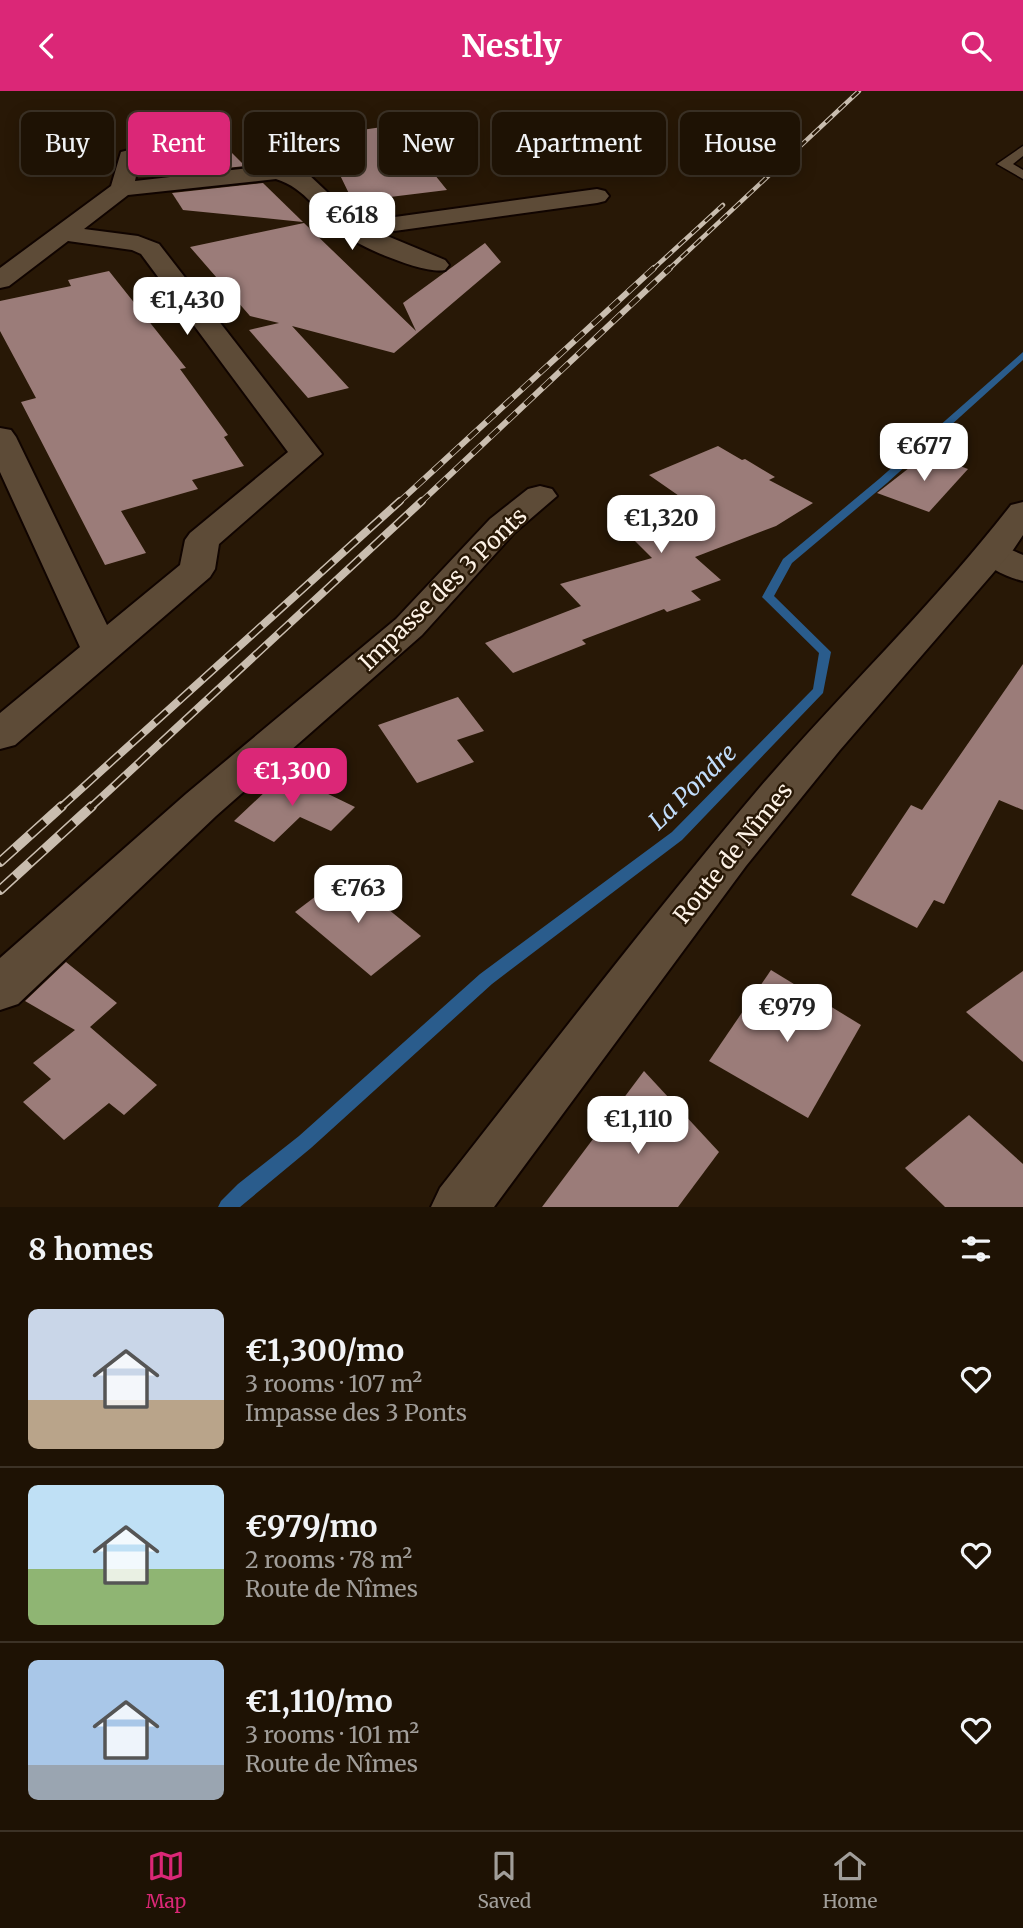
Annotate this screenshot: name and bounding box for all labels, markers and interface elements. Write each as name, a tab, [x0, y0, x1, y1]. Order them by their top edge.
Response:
text: Nestly	[461, 26, 562, 66]
icon: back	[28, 27, 66, 65]
icon: search	[957, 27, 995, 65]
chip: Buy	[21, 112, 114, 175]
chip: Rent	[128, 112, 230, 175]
chip: Filters	[244, 112, 365, 175]
chip: New	[379, 112, 478, 175]
chip: Apartment	[492, 112, 666, 175]
chip: House	[680, 112, 800, 175]
pin: €618	[311, 193, 393, 252]
text: €618	[325, 200, 379, 229]
pin: €1,430	[130, 278, 244, 337]
text: €1,430	[149, 285, 225, 314]
pin: €677	[883, 423, 965, 483]
text: €677	[896, 431, 952, 460]
pin: €1,320	[604, 496, 718, 555]
street label: Impasse des 3 Ponts	[353, 501, 533, 676]
text: €1,320	[623, 503, 699, 532]
water label: La Pondre	[642, 737, 743, 836]
pin: €1,300	[235, 749, 349, 808]
text: €1,300	[253, 756, 331, 785]
street label: Route de Nîmes	[667, 776, 798, 929]
pin: €763	[317, 865, 399, 925]
text: €763	[330, 873, 386, 902]
pin: €979	[746, 985, 828, 1044]
text: €979	[758, 992, 816, 1021]
pin: €1,110	[581, 1097, 695, 1156]
text: €1,110	[603, 1104, 673, 1133]
text: 8 homes	[28, 1230, 154, 1268]
icon: filters	[957, 1230, 995, 1268]
text: €1,300/mo	[245, 1331, 404, 1369]
icon: home	[84, 1337, 168, 1421]
icon: heart	[957, 1360, 995, 1398]
text: 3 rooms · 107 m²	[245, 1369, 422, 1398]
text: Impasse des 3 Ponts	[245, 1398, 467, 1427]
text: €979/mo	[245, 1507, 378, 1545]
icon: home	[84, 1513, 168, 1597]
icon: heart	[957, 1536, 995, 1574]
text: 2 rooms · 78 m²	[245, 1545, 412, 1574]
text: Route de Nîmes	[245, 1574, 418, 1603]
text: €1,110/mo	[245, 1682, 393, 1720]
icon: home	[84, 1688, 168, 1772]
icon: heart	[957, 1711, 995, 1749]
text: 3 rooms · 101 m²	[245, 1720, 419, 1749]
text: Route de Nîmes	[245, 1749, 418, 1778]
tab: Map	[146, 1847, 186, 1913]
tab: Saved	[477, 1847, 531, 1913]
tab: Home	[823, 1847, 877, 1913]

